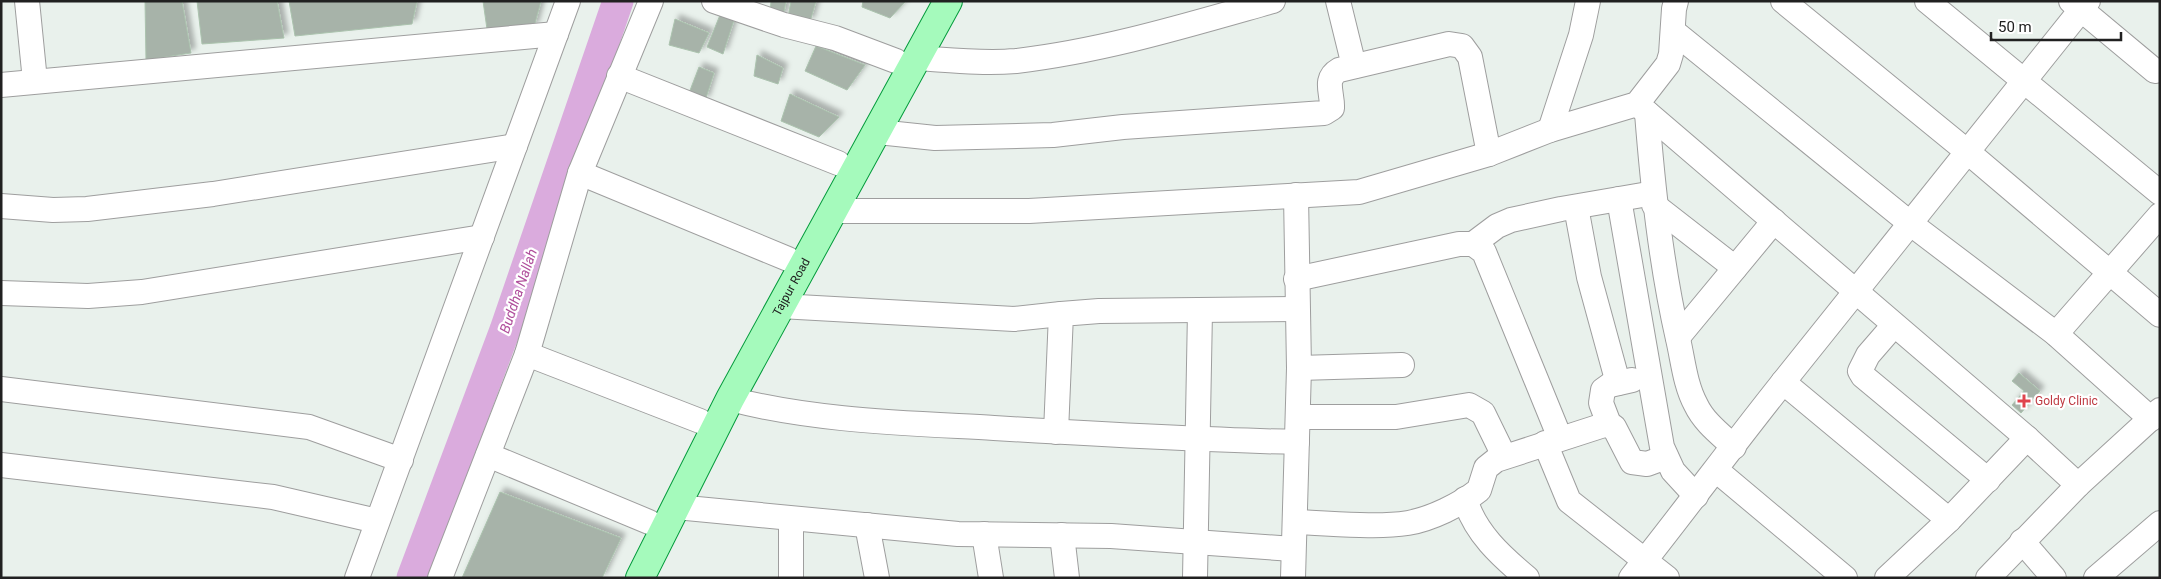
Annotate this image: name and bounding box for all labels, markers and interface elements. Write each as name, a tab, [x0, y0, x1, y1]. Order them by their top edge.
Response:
scale bar	[1991, 10, 2121, 42]
text: 50 m	[1998, 18, 2032, 36]
water label: Buddha Nallah	[496, 247, 540, 335]
street label: Tajpur Road	[770, 256, 813, 318]
marker: Goldy Clinic	[2017, 394, 2031, 408]
place label: Goldy Clinic	[2035, 394, 2098, 408]

